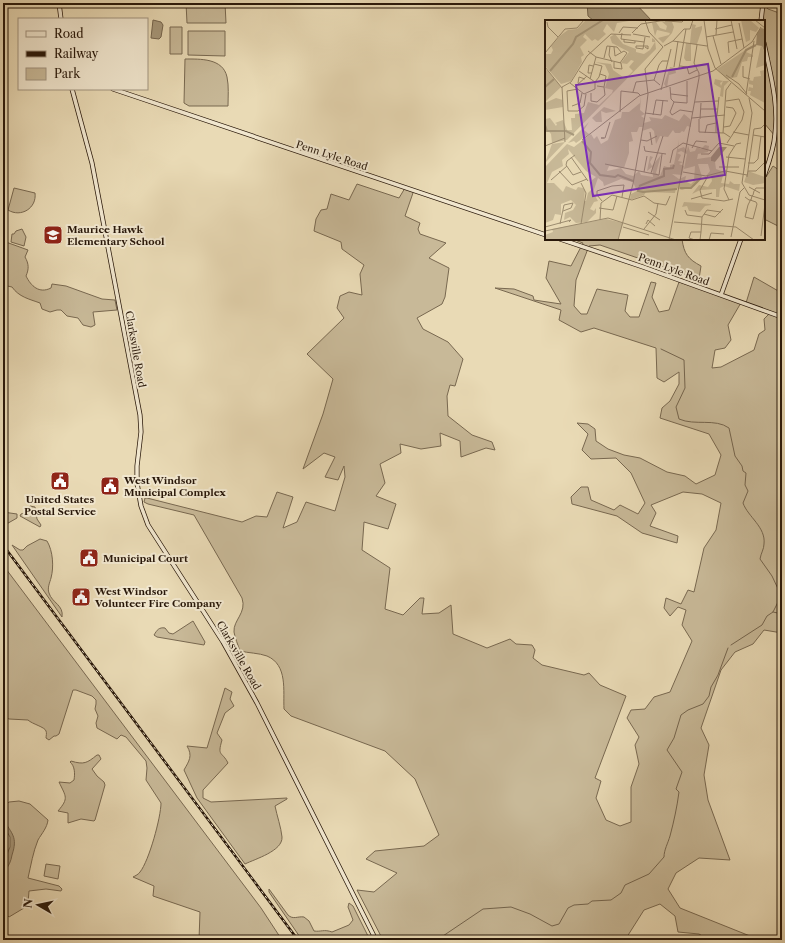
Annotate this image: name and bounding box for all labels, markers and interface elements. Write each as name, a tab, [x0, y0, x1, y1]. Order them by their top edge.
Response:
legend	[18, 18, 148, 90]
inset map	[545, 20, 765, 240]
text: Road	[54, 26, 84, 41]
text: Railway	[54, 46, 99, 61]
text: Park	[54, 66, 81, 81]
street label: Penn Lyle Road	[294, 138, 369, 173]
place label: Maurice Hawk Elementary School	[67, 223, 165, 248]
school or university icon: Maurice Hawk Elementary School	[42, 224, 64, 246]
street label: Penn Lyle Road	[637, 251, 711, 288]
street label: Clarksville Road	[122, 310, 149, 388]
public building icon: United States Postal Service	[49, 470, 71, 492]
place label: West Windsor Municipal Complex	[123, 474, 226, 499]
public building icon: West Windsor Municipal Complex	[99, 475, 121, 497]
place label: United States Postal Service	[24, 493, 96, 518]
public building icon: Municipal Court	[78, 547, 100, 569]
place label: Municipal Court	[103, 552, 188, 565]
place label: West Windsor Volunteer Fire Company	[94, 585, 222, 610]
public building icon: West Windsor Volunteer Fire Company	[70, 586, 92, 608]
street label: Clarksville Road	[214, 618, 264, 692]
north arrow	[18, 885, 58, 925]
text: N	[20, 897, 36, 909]

